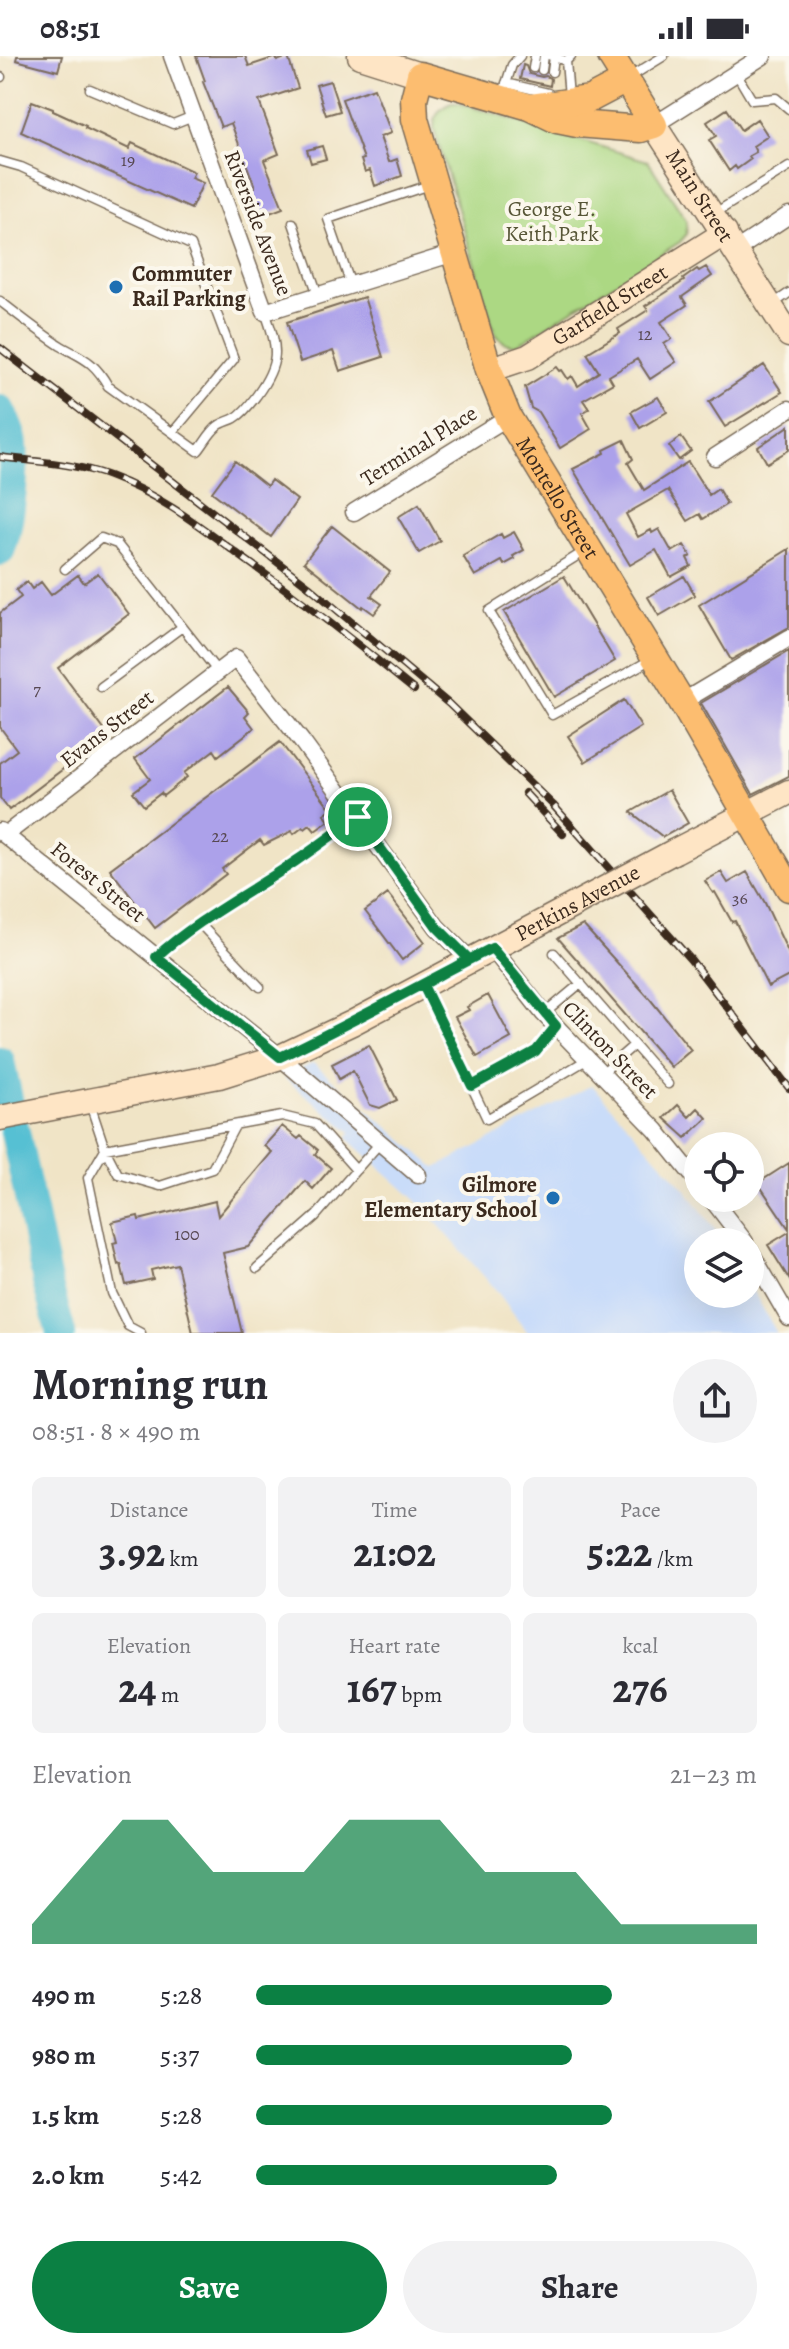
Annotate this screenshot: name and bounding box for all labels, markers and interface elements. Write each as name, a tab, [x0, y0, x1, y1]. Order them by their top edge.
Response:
text: 08:51	[40, 8, 100, 48]
street label: Main Street	[658, 143, 741, 248]
street label: Riverside Avenue	[216, 146, 300, 300]
house number: 19	[121, 148, 135, 172]
park label: George E. Keith Park	[505, 194, 599, 249]
street label: Garfield Street	[546, 258, 674, 353]
place label: Commuter Rail Parking	[132, 259, 246, 314]
marker: Commuter Rail Parking	[107, 278, 125, 296]
house number: 12	[638, 322, 653, 346]
street label: Terminal Place	[355, 398, 483, 494]
street label: Montello Street	[509, 431, 606, 565]
house number: 7	[33, 677, 41, 701]
street label: Evans Street	[54, 683, 160, 775]
pin	[324, 783, 392, 851]
icon: arrive	[336, 795, 380, 839]
house number: 22	[211, 824, 229, 848]
street label: Forest Street	[44, 835, 152, 929]
street label: Perkins Avenue	[510, 857, 645, 949]
house number: 36	[732, 886, 748, 910]
street label: Clinton Street	[555, 994, 665, 1106]
map controls	[684, 1132, 764, 1308]
button: locate	[684, 1132, 764, 1212]
place label: Gilmore Elementary School	[364, 1170, 537, 1225]
marker: Gilmore Elementary School	[544, 1189, 562, 1207]
house number: 100	[174, 1222, 200, 1246]
button: layers	[684, 1228, 764, 1308]
text: Morning run	[32, 1354, 268, 1414]
button: share	[673, 1359, 757, 1443]
text: 08:51 · 8 × 490 m	[32, 1414, 200, 1449]
text: Distance	[109, 1495, 188, 1525]
text: Time	[372, 1495, 417, 1525]
text: Pace	[620, 1495, 661, 1525]
text: 3.92	[99, 1525, 165, 1580]
text: 21:02	[353, 1525, 436, 1580]
text: 5:22	[587, 1525, 652, 1580]
text: km	[165, 1544, 199, 1574]
text: /km	[652, 1544, 693, 1574]
text: Elevation	[107, 1631, 191, 1661]
text: Heart rate	[349, 1631, 440, 1661]
text: kcal	[623, 1631, 658, 1661]
text: 24	[118, 1661, 157, 1716]
text: 167	[347, 1661, 397, 1716]
text: 276	[613, 1661, 668, 1716]
text: m	[157, 1680, 179, 1710]
text: bpm	[397, 1680, 442, 1710]
text: Elevation	[32, 1757, 132, 1792]
text: 21–23 m	[670, 1757, 757, 1792]
text: 490 m	[32, 1978, 96, 2013]
text: 5:28	[160, 1978, 202, 2013]
text: 980 m	[32, 2038, 96, 2073]
text: 5:37	[160, 2038, 199, 2073]
text: 1.5 km	[32, 2098, 99, 2133]
text: 5:28	[160, 2098, 202, 2133]
text: 2.0 km	[32, 2158, 105, 2193]
text: 5:42	[160, 2158, 202, 2193]
button: Save	[32, 2241, 387, 2333]
button: Share	[403, 2241, 757, 2333]

